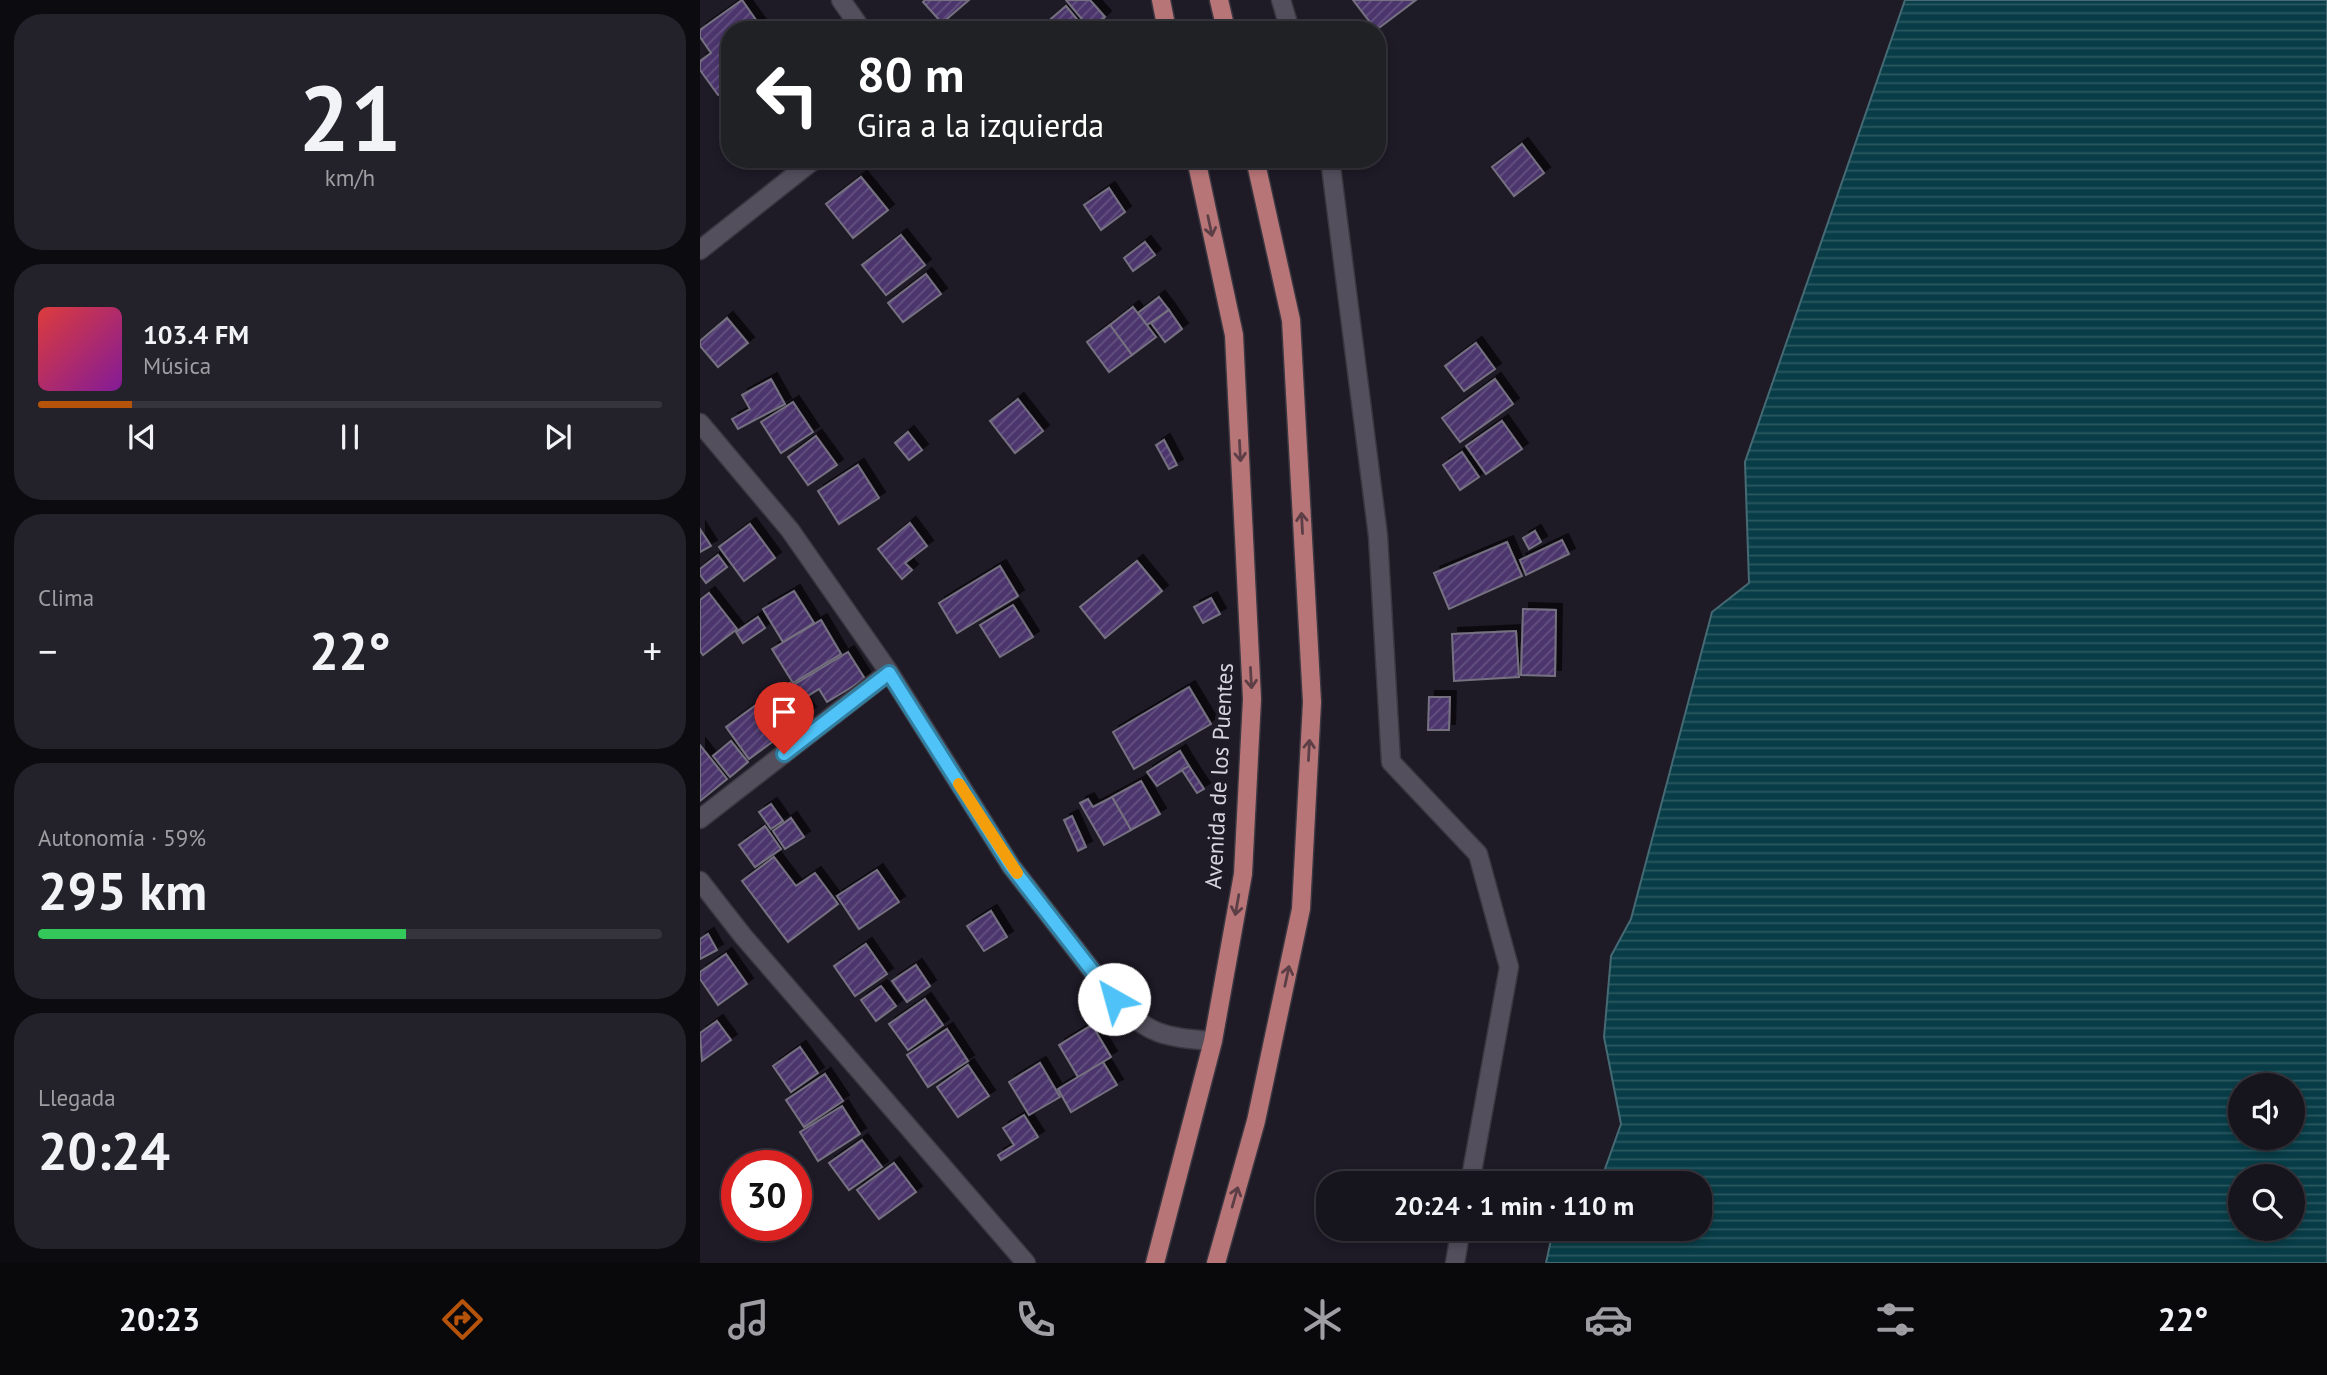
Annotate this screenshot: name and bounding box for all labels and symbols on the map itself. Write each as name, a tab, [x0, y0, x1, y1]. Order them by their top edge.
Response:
one-way arrow	[1204, 214, 1218, 237]
one-way arrow	[1233, 439, 1246, 462]
one-way arrow	[1295, 512, 1308, 535]
street label: Avenida de los Puentes	[1198, 662, 1239, 890]
one-way arrow	[1245, 666, 1258, 689]
pin	[754, 682, 814, 754]
one-way arrow	[1303, 739, 1316, 762]
one-way arrow	[1230, 893, 1244, 916]
position arrow	[1077, 962, 1151, 1036]
one-way arrow	[1280, 965, 1294, 988]
speed limit sign: 30	[721, 1150, 812, 1241]
one-way arrow	[1229, 1186, 1242, 1208]

